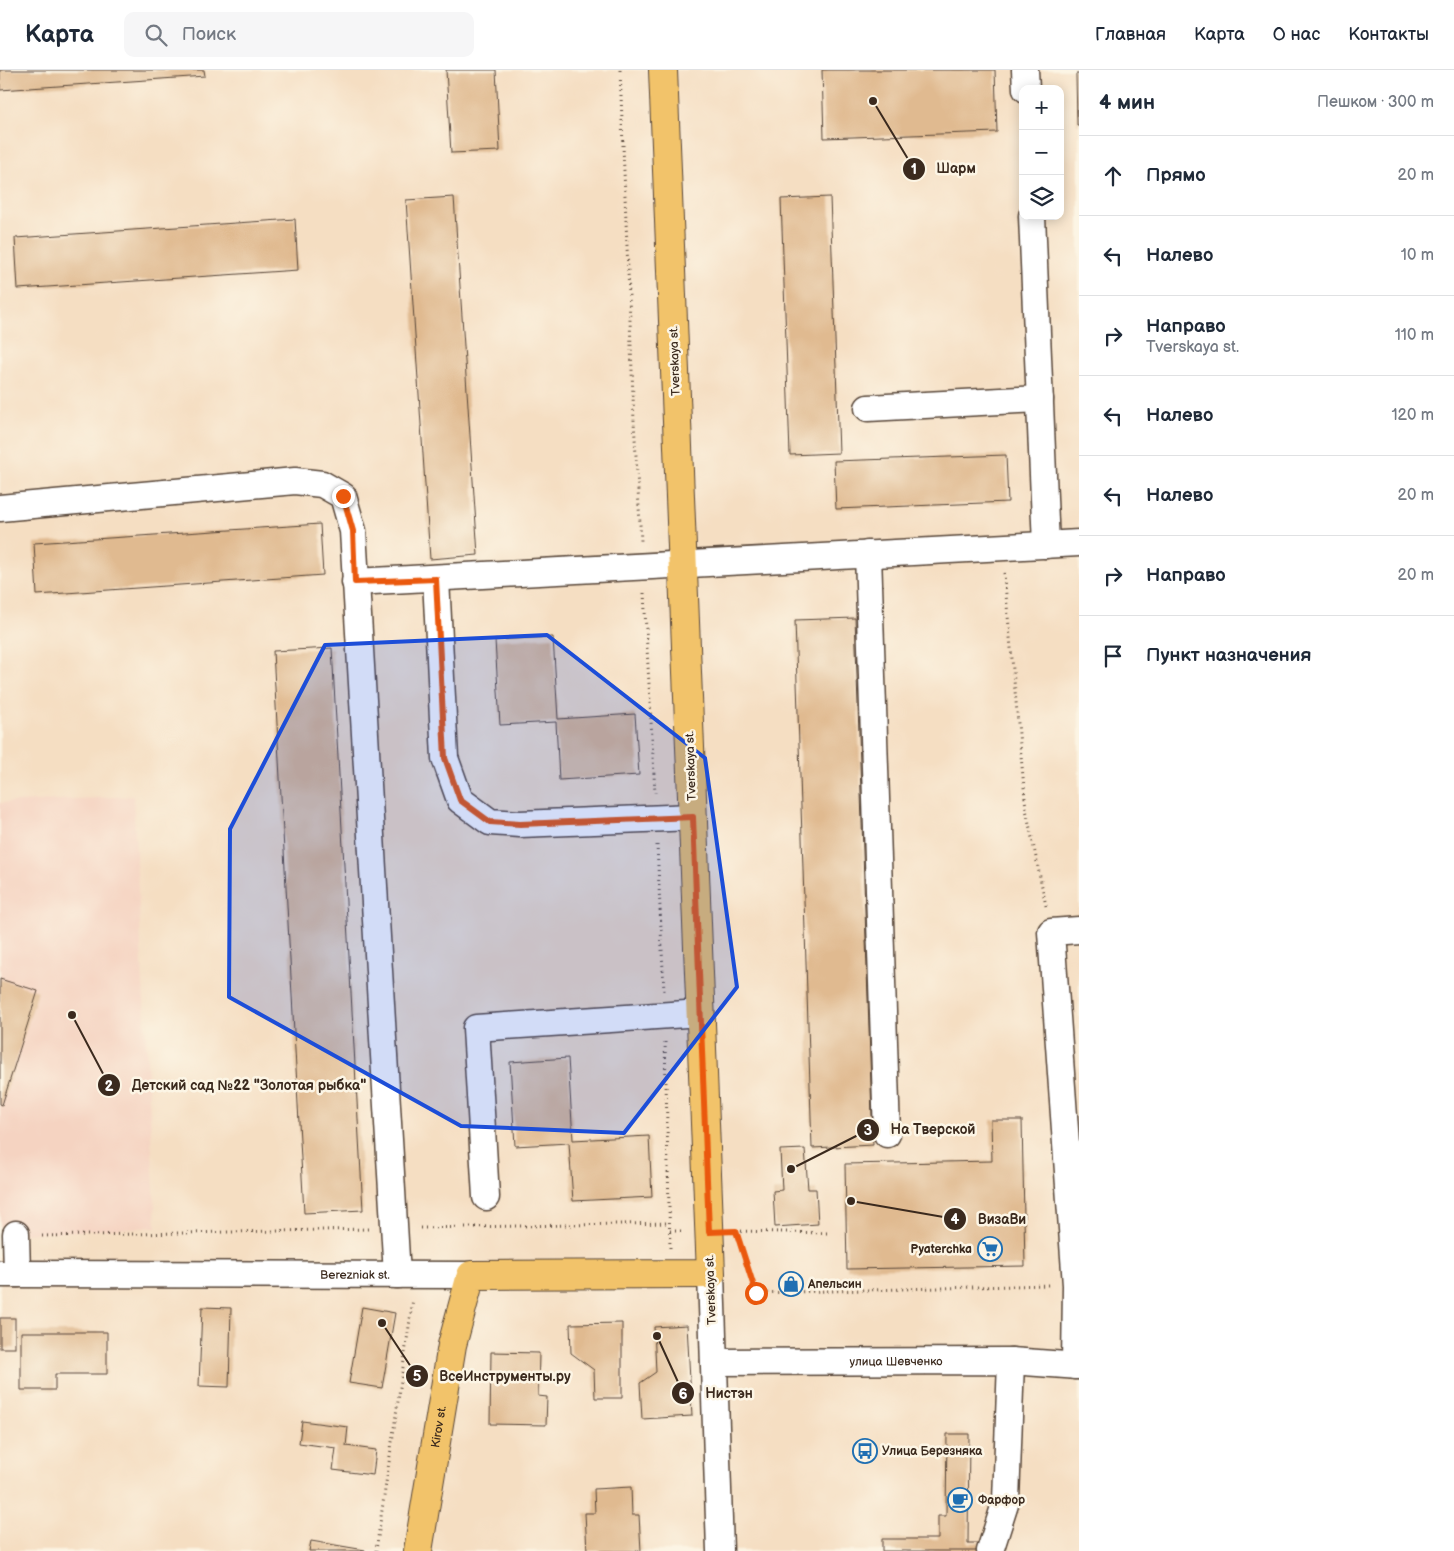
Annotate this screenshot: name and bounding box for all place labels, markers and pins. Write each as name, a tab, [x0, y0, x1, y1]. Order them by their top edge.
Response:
callout: Шарм	[902, 154, 986, 183]
callout: Детский сад №22 "Золотая рыбка"	[97, 1071, 376, 1100]
callout: На Тверской	[856, 1115, 986, 1144]
callout: ВизаВи	[943, 1204, 1036, 1233]
supermarket icon: Pyaterchka	[977, 1236, 1003, 1262]
place label: Pyaterchka	[911, 1242, 972, 1257]
shop icon: Апельсин	[778, 1271, 804, 1297]
place label: Апельсин	[807, 1277, 862, 1292]
callout: ВсеИнструменты.ру	[405, 1361, 581, 1390]
callout: Нистэн	[670, 1379, 763, 1408]
bus stop icon: Улица Березняка	[852, 1438, 878, 1464]
place label: Улица Березняка	[882, 1444, 983, 1459]
cafe icon: Фарфор	[947, 1487, 973, 1513]
place label: Фарфор	[978, 1493, 1025, 1508]

